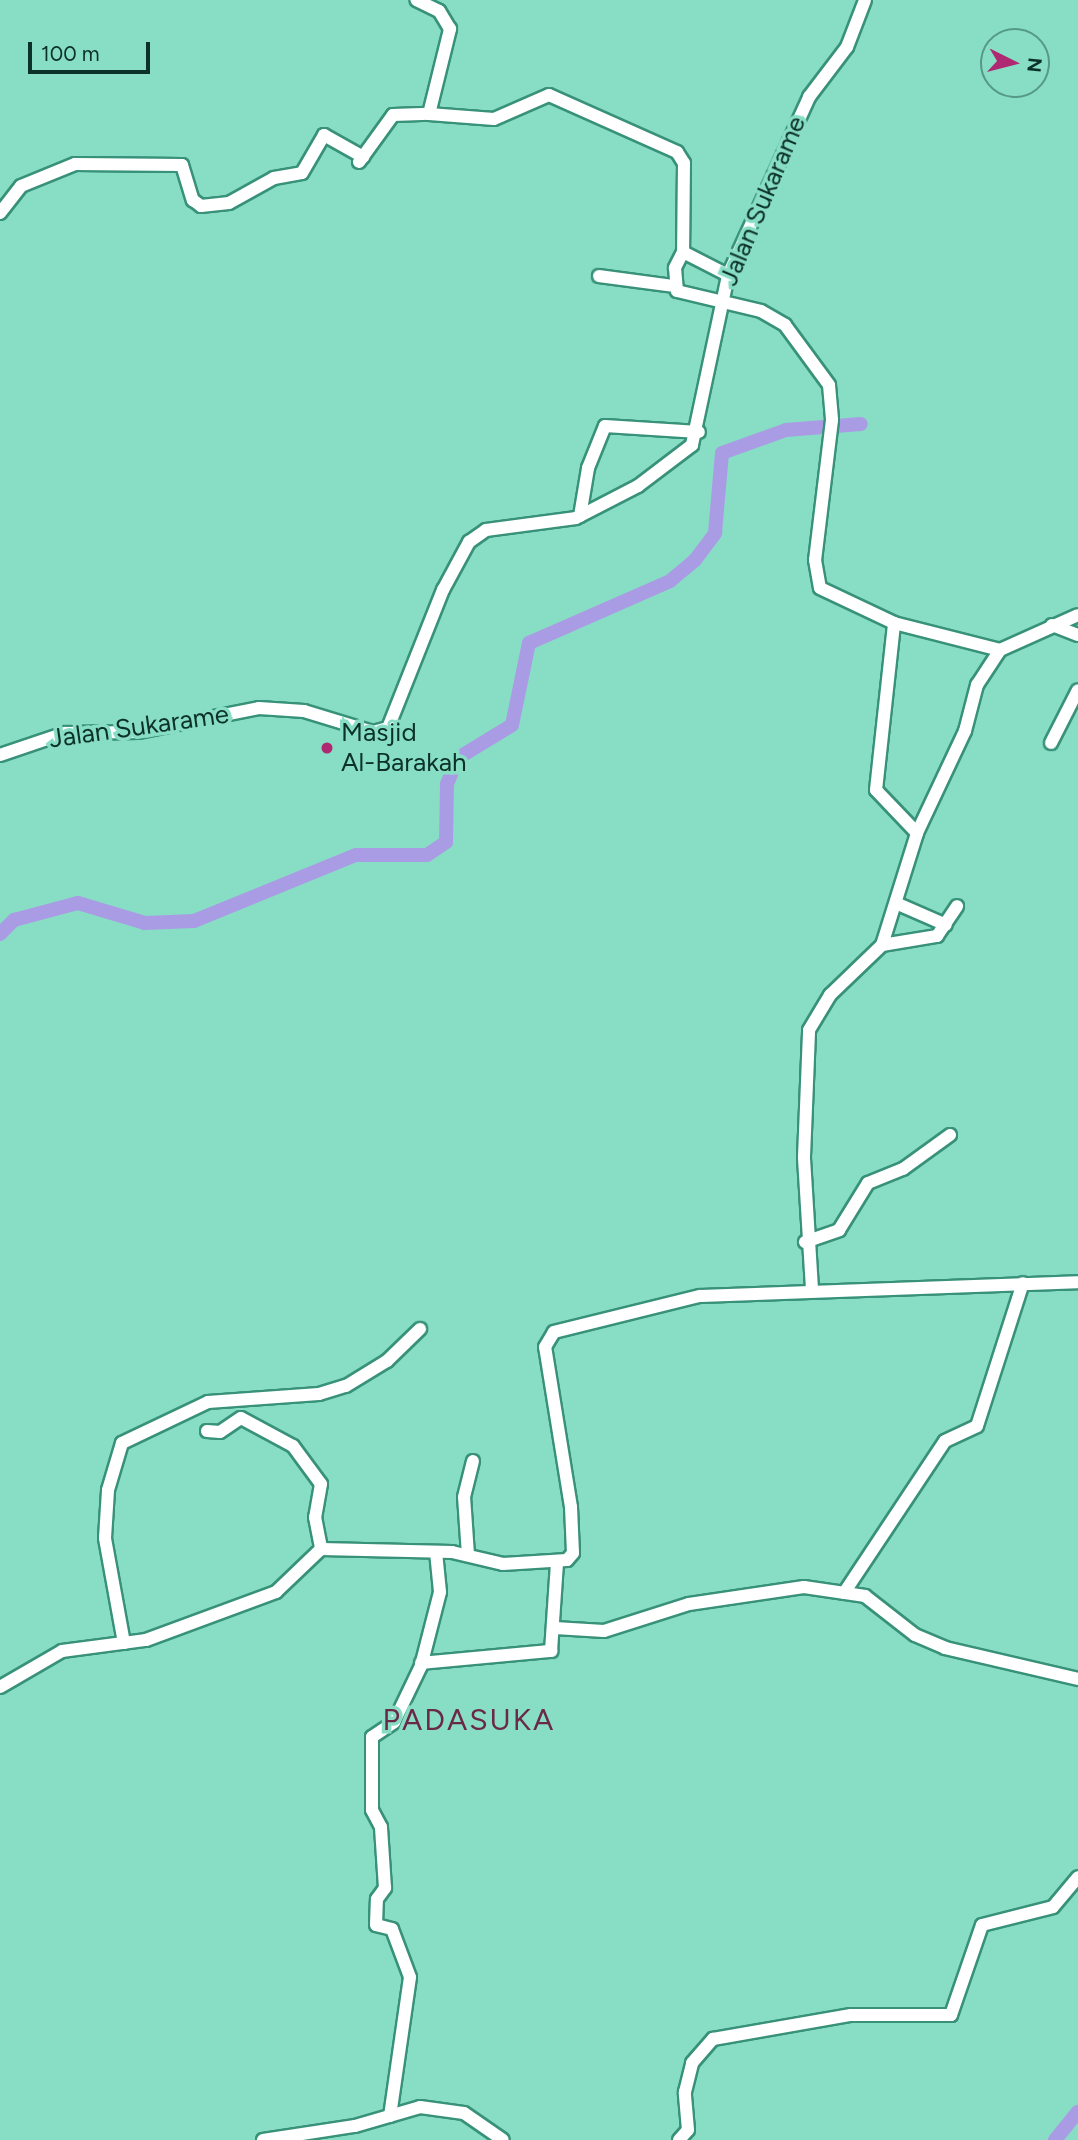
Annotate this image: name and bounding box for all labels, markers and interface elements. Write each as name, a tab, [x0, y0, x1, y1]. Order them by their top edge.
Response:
scale bar	[32, 28, 154, 72]
north arrow	[980, 28, 1050, 98]
text: 100 m	[41, 41, 100, 66]
text: N	[1022, 57, 1047, 74]
street label: Jalan Sukarame	[713, 112, 813, 290]
street label: Jalan Sukarame	[47, 699, 231, 755]
place label: Masjid Al-Barakah	[341, 717, 466, 778]
marker: Masjid Al-Barakah	[319, 740, 335, 756]
district label: PADASUKA	[384, 1702, 554, 1738]

